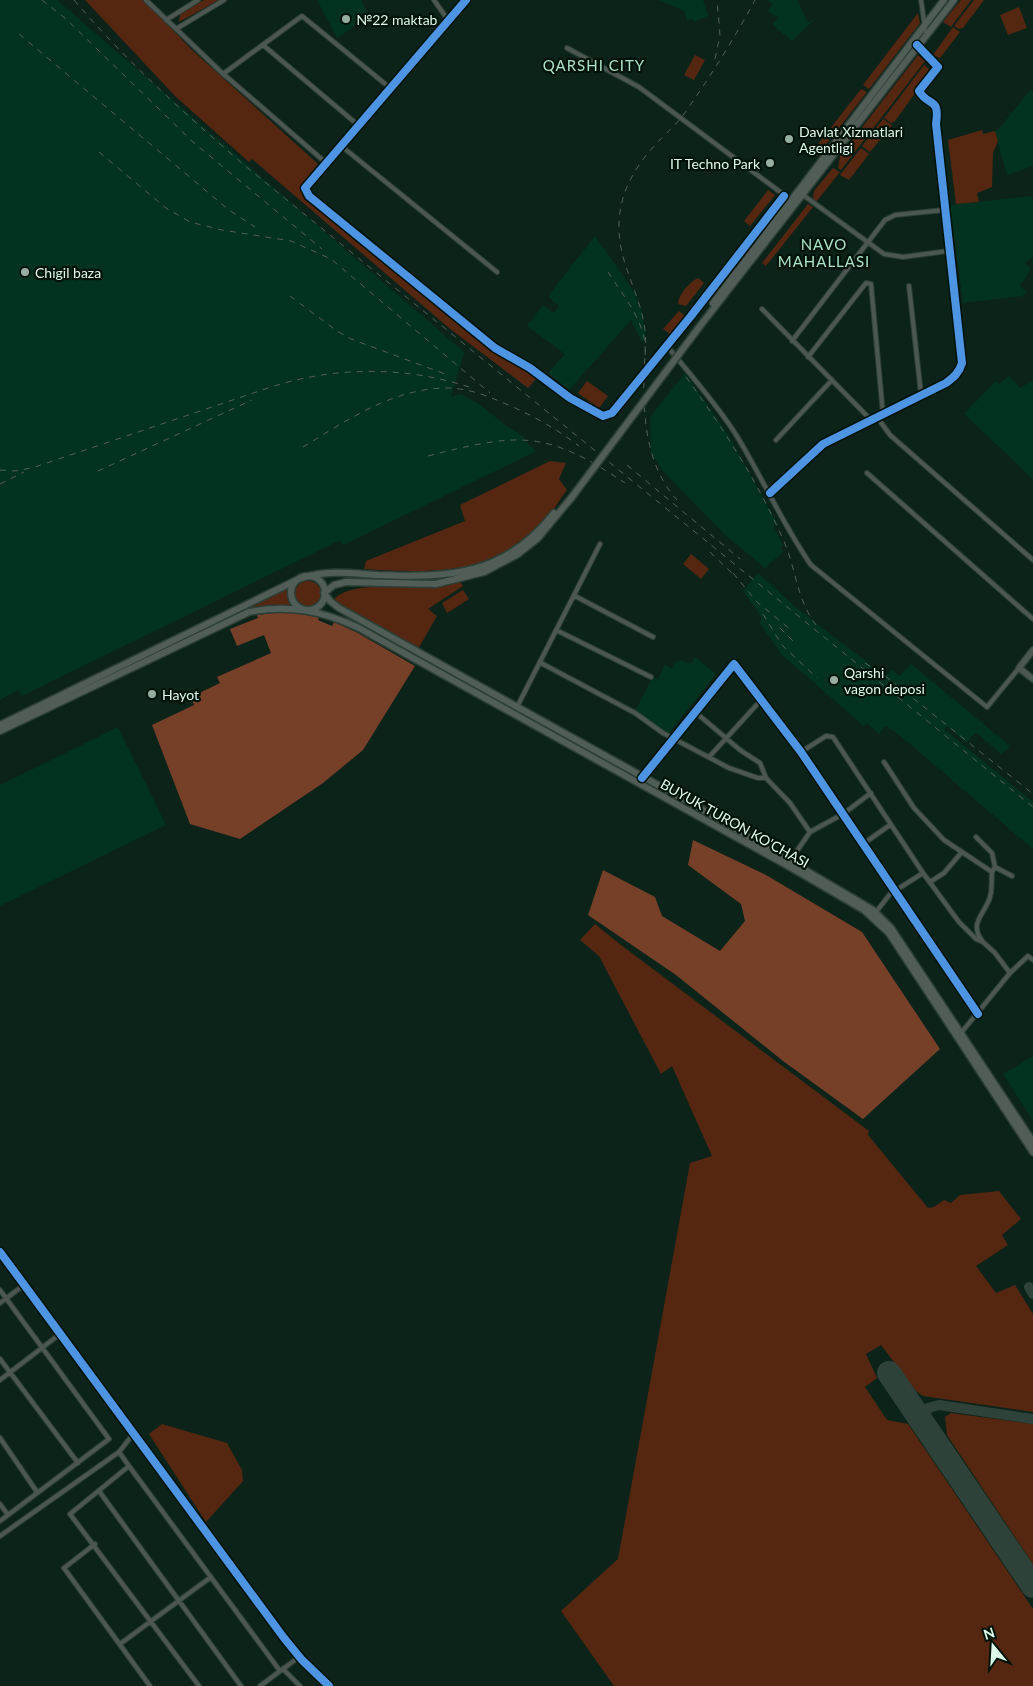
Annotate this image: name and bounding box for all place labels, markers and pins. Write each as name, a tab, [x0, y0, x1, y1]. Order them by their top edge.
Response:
place label: №22 maktab	[356, 11, 438, 28]
marker: №22 maktab	[340, 13, 352, 25]
place label: Davlat Xizmatlari Agentligi	[799, 123, 903, 156]
marker: Davlat Xizmatlari Agentligi	[783, 133, 795, 145]
place label: IT Techno Park	[670, 155, 761, 172]
marker: IT Techno Park	[764, 157, 776, 169]
place label: Chigil baza	[35, 264, 101, 281]
marker: Chigil baza	[19, 266, 31, 278]
place label: Qarshi vagon deposi	[844, 664, 925, 697]
marker: Qarshi vagon deposi	[828, 674, 840, 686]
place label: Hayot	[162, 686, 199, 703]
marker: Hayot	[146, 688, 158, 700]

